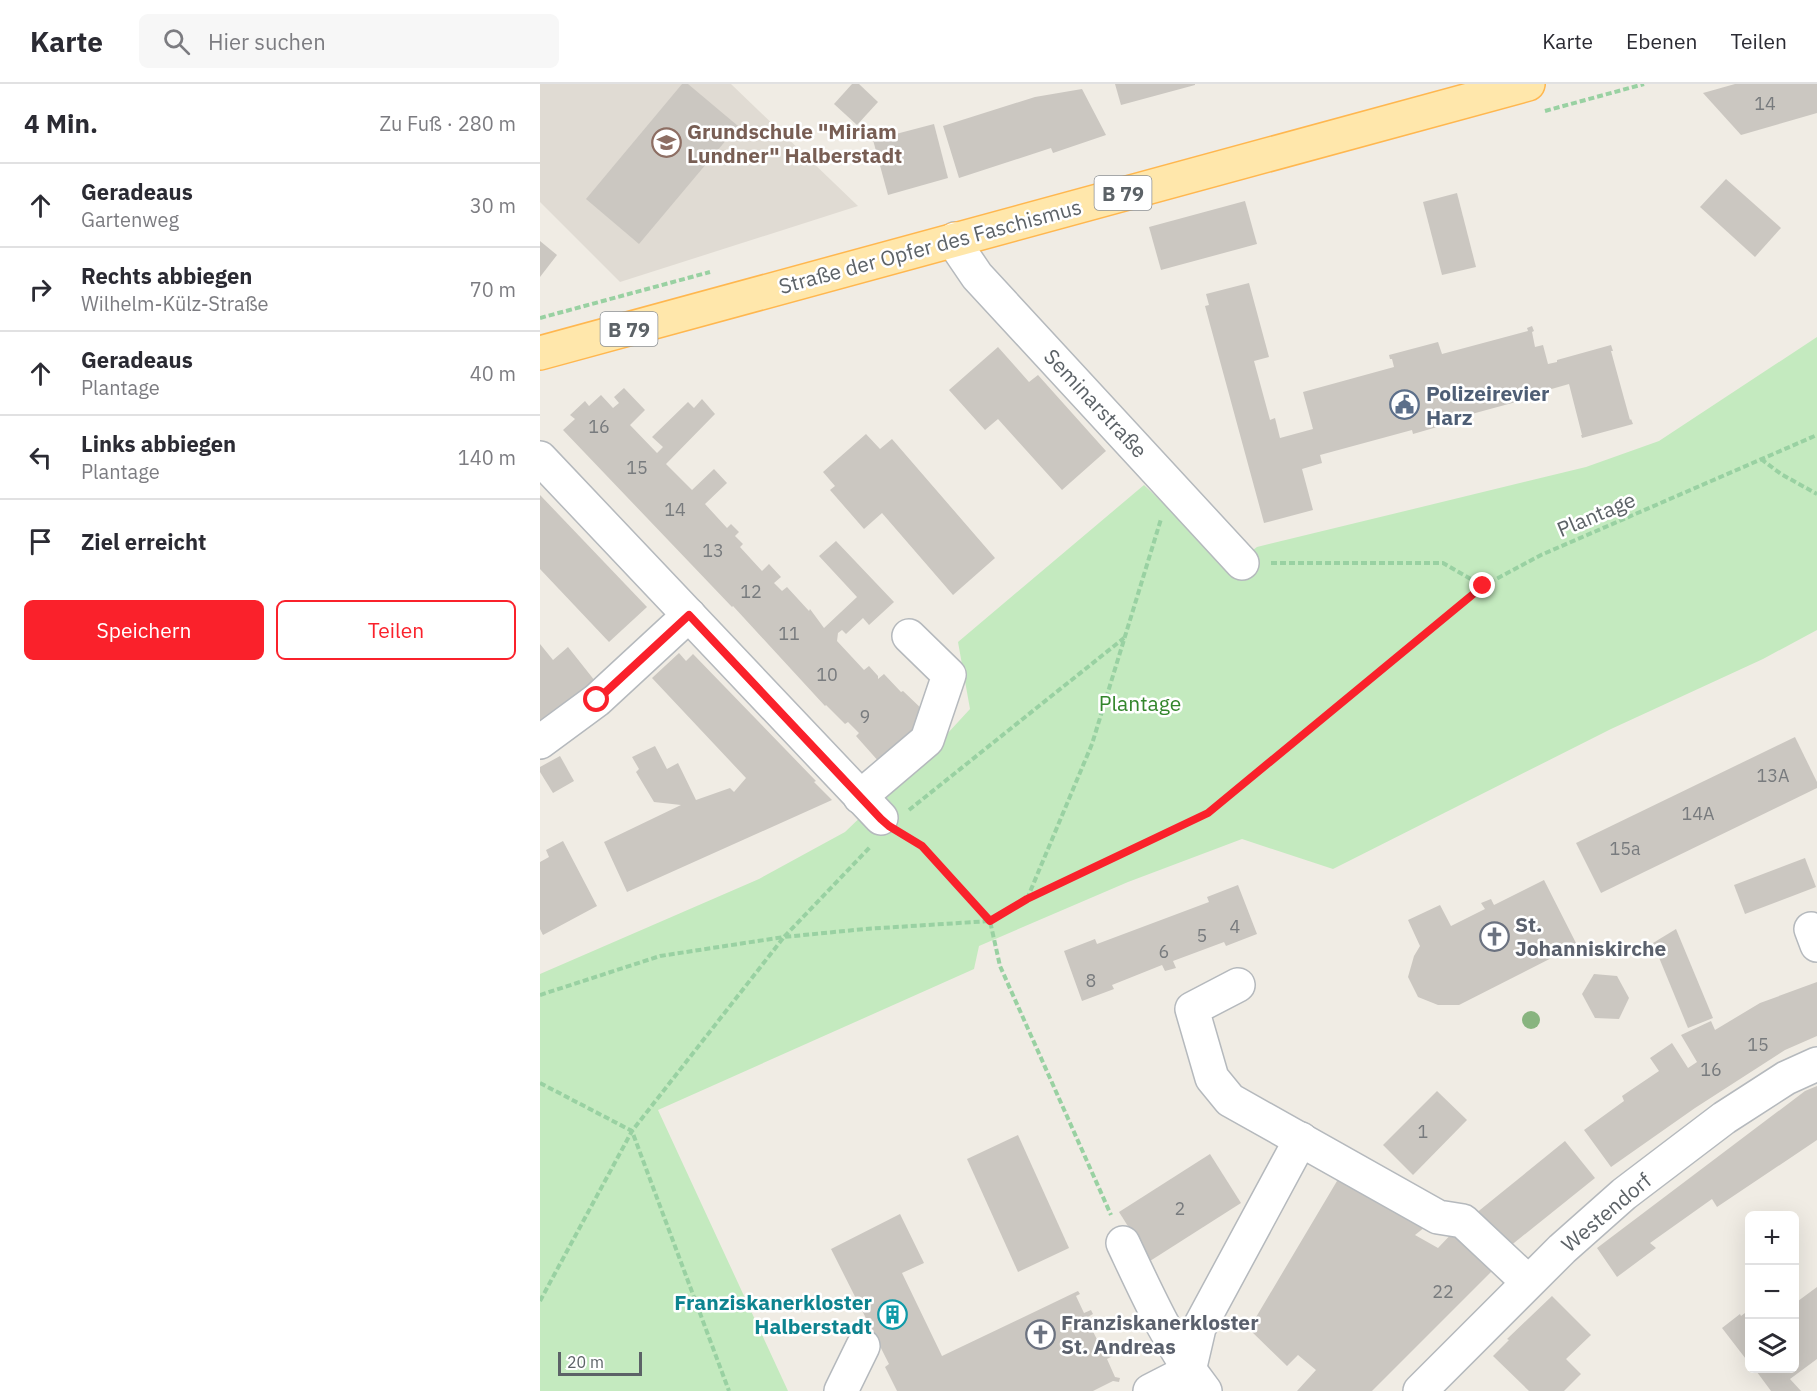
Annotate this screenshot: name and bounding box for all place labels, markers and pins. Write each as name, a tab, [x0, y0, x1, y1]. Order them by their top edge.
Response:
place label: Grundschule "Miriam Lundner" Halberstadt	[687, 117, 902, 169]
school or university icon: Grundschule "Miriam Lundner" Halberstadt	[650, 127, 682, 159]
place label: Polizeirevier Harz	[1426, 379, 1550, 431]
public building icon: Polizeirevier Harz	[1389, 389, 1421, 421]
place label: St. Johanniskirche	[1515, 910, 1667, 962]
church icon: St. Johanniskirche	[1478, 920, 1510, 952]
place label: Franziskanerkloster Halberstadt	[674, 1288, 873, 1340]
building icon: Franziskanerkloster Halberstadt	[877, 1298, 909, 1330]
place label: Franziskanerkloster St. Andreas	[1061, 1308, 1259, 1360]
church icon: Franziskanerkloster St. Andreas	[1024, 1318, 1056, 1350]

